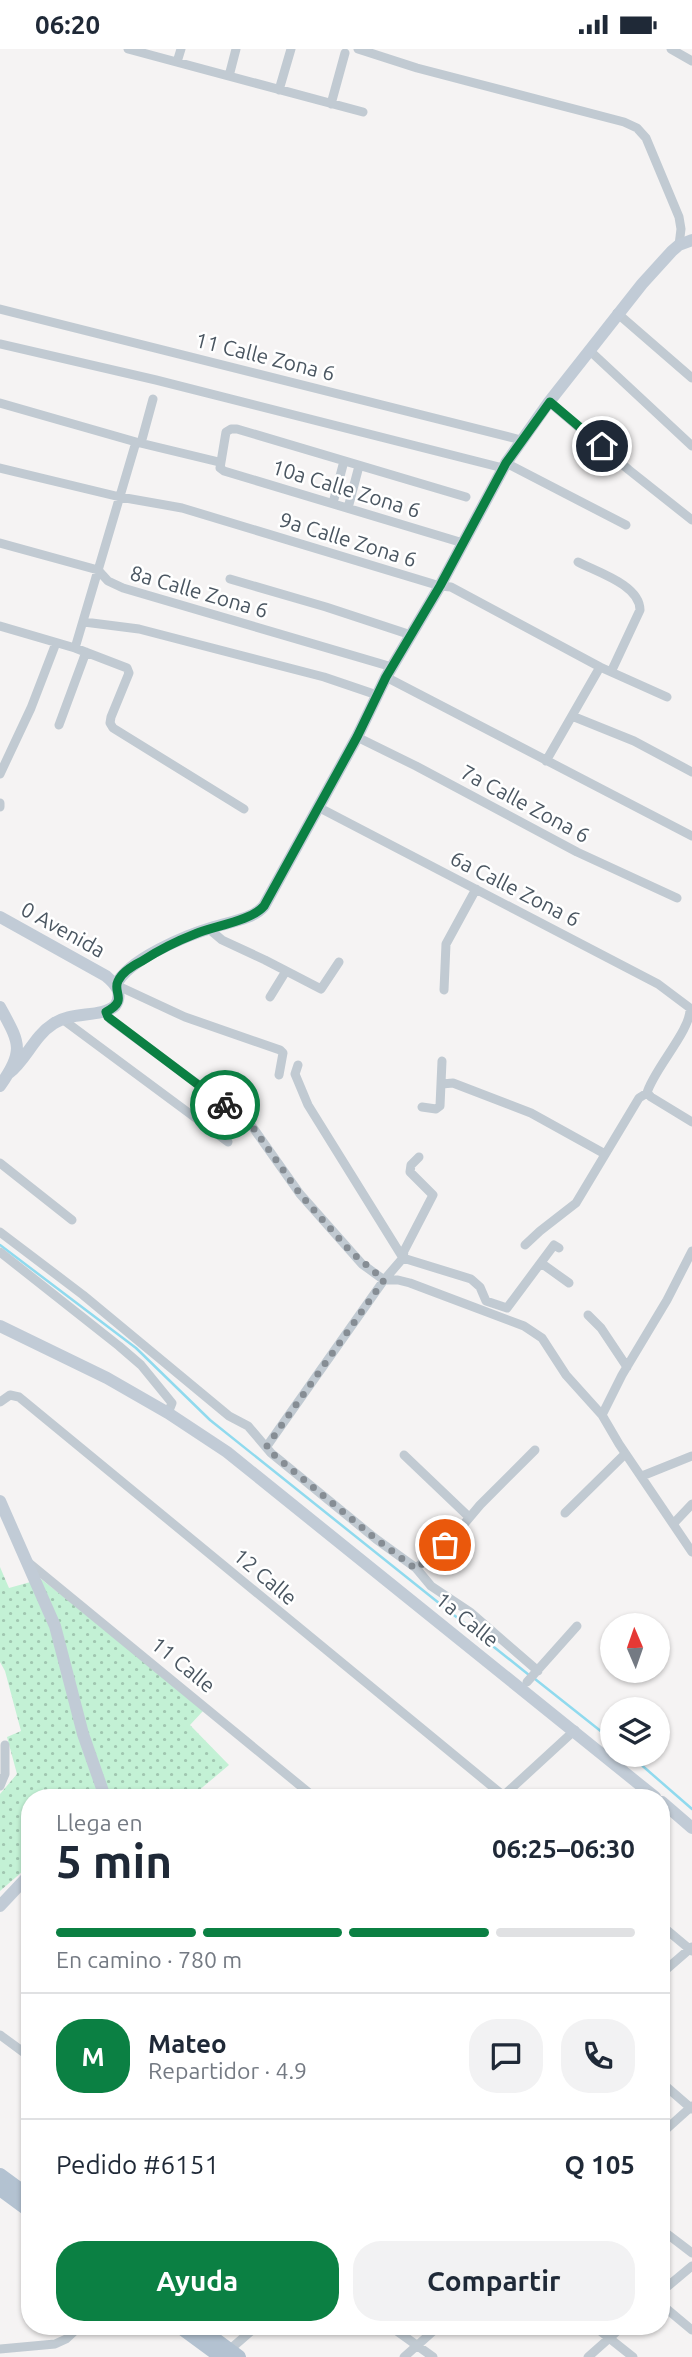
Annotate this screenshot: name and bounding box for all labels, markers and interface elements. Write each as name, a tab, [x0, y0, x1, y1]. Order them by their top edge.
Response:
text: 06:20	[35, 10, 100, 39]
street label: 11 Calle Zona 6	[193, 327, 338, 385]
pin	[572, 416, 632, 476]
icon: home	[583, 427, 621, 465]
street label: 10a Calle Zona 6	[269, 454, 423, 522]
street label: 9a Calle Zona 6	[277, 507, 420, 571]
street label: 8a Calle Zona 6	[128, 560, 271, 622]
street label: 7a Calle Zona 6	[457, 759, 594, 847]
street label: 6a Calle Zona 6	[447, 845, 584, 931]
street label: 0 Avenida	[17, 896, 110, 962]
courier	[190, 1070, 260, 1140]
icon: bike	[206, 1086, 244, 1124]
pin	[415, 1515, 475, 1575]
icon: bag	[426, 1526, 464, 1564]
street label: 12 Calle	[229, 1543, 302, 1609]
street label: 1a Calle	[431, 1587, 504, 1652]
north arrow	[600, 1613, 670, 1683]
map controls	[600, 1613, 670, 1767]
street label: 11 Calle	[147, 1631, 220, 1697]
button: layers	[600, 1697, 670, 1767]
text: Llega en	[56, 1810, 143, 1835]
text: 06:25–06:30	[492, 1834, 635, 1863]
text: 5 min	[56, 1835, 172, 1887]
text: En camino · 780 m	[56, 1947, 242, 1972]
button: chat	[469, 2019, 543, 2093]
button: phone	[561, 2019, 635, 2093]
text: Mateo	[148, 2029, 227, 2058]
text: M	[81, 2042, 105, 2071]
text: Repartidor · 4.9	[148, 2058, 307, 2083]
text: Pedido #6151	[56, 2150, 219, 2179]
text: Q 105	[564, 2150, 635, 2179]
button: Ayuda	[56, 2241, 339, 2321]
button: Compartir	[353, 2241, 635, 2321]

